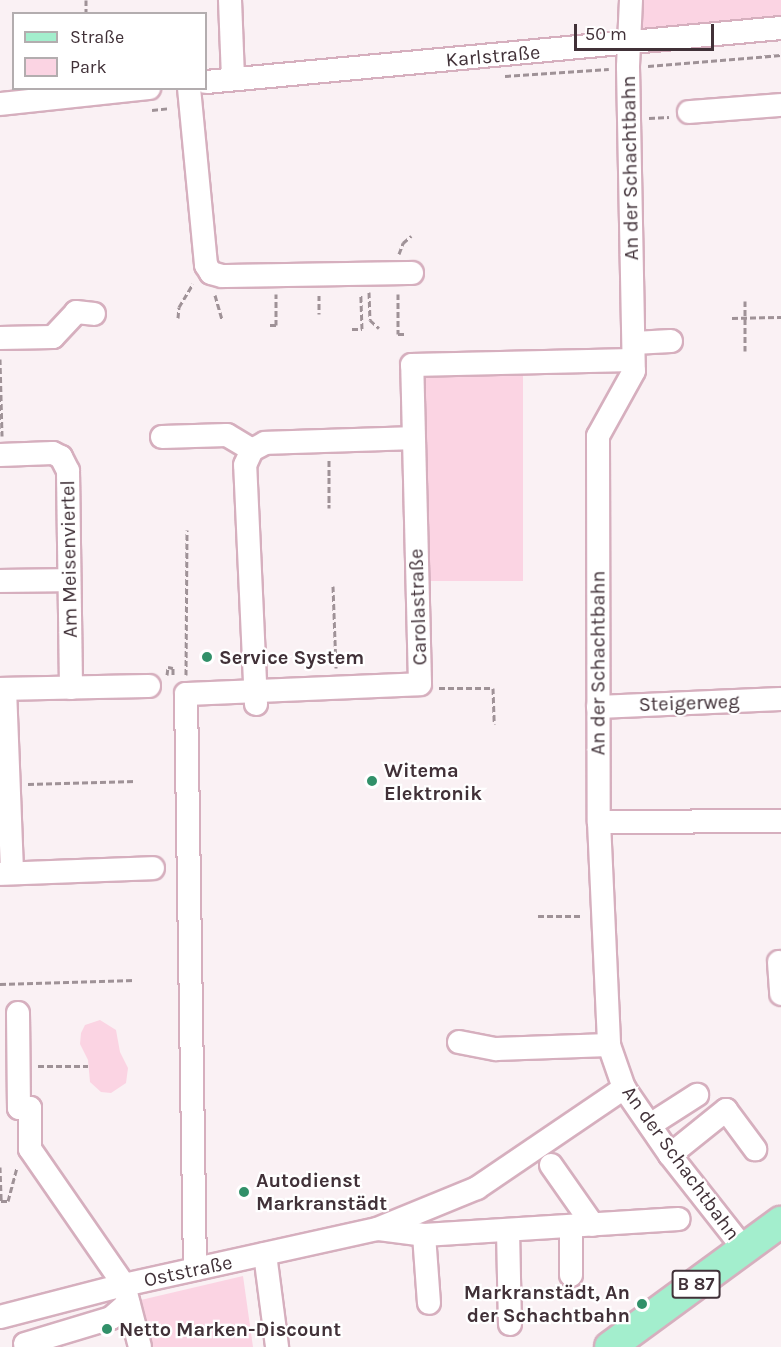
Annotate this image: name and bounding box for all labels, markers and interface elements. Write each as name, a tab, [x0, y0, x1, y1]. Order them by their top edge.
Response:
legend	[12, 12, 207, 90]
scale bar	[577, 12, 716, 50]
text: 50 m	[585, 23, 627, 45]
text: Straße	[70, 26, 124, 48]
street label: Karlstraße	[445, 40, 541, 72]
text: Park	[70, 56, 107, 78]
street label: An der Schachtbahn	[616, 75, 644, 261]
street label: Am Meisenviertel	[56, 480, 82, 638]
street label: Carolastraße	[404, 548, 432, 666]
street label: An der Schachtbahn	[586, 571, 610, 755]
place label: Service System	[219, 645, 364, 669]
marker: Service System	[200, 650, 214, 664]
street label: Steigerweg	[638, 689, 740, 717]
place label: Witema Elektronik	[384, 758, 482, 805]
marker: Witema Elektronik	[365, 774, 379, 788]
street label: An der Schachtbahn	[617, 1081, 745, 1245]
place label: Autodienst Markranstädt	[256, 1168, 387, 1215]
marker: Autodienst Markranstädt	[237, 1185, 251, 1199]
street label: Oststraße	[142, 1250, 234, 1292]
road number: B 87	[670, 1269, 722, 1299]
place label: Markranstädt, An der Schachtbahn	[464, 1280, 630, 1327]
marker: Markranstädt, An der Schachtbahn	[635, 1297, 649, 1311]
place label: Netto Marken-Discount	[119, 1317, 341, 1341]
marker: Netto Marken-Discount	[100, 1322, 114, 1336]

